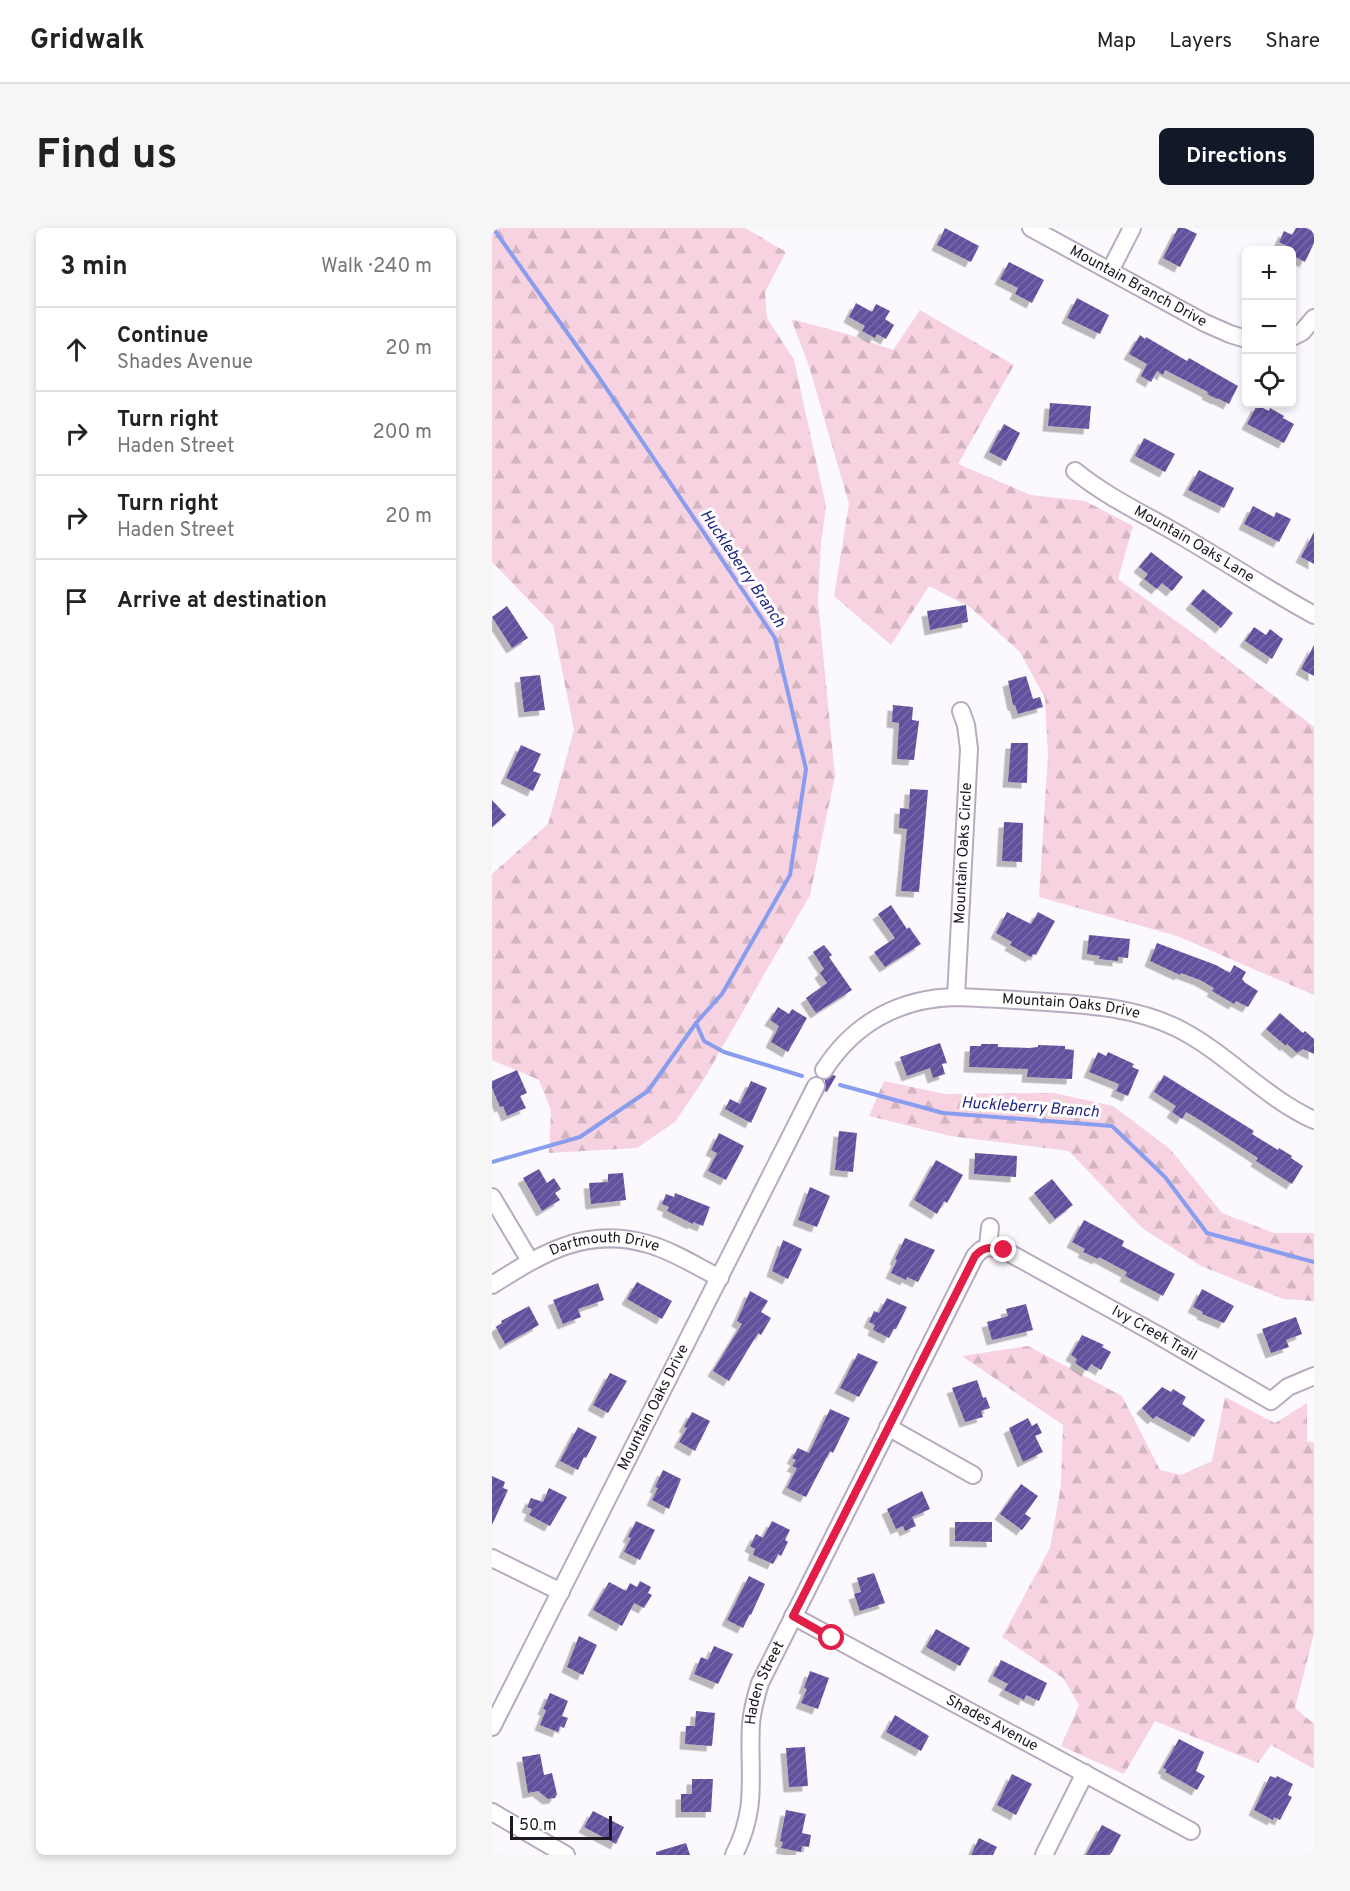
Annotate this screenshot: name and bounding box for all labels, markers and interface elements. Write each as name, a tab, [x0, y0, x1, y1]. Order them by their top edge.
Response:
text: Gridwalk	[30, 23, 145, 59]
text: Map	[1097, 28, 1136, 55]
text: Layers	[1169, 28, 1232, 55]
text: Share	[1265, 28, 1320, 55]
button: Directions	[1159, 128, 1314, 185]
text: Find us	[36, 130, 177, 183]
street label: Mountain Branch Drive	[1066, 241, 1210, 332]
map controls	[1242, 246, 1296, 408]
button: +	[1242, 246, 1296, 300]
text: 3 min	[60, 251, 128, 284]
text: Walk · 240 m	[321, 254, 432, 280]
button: −	[1242, 300, 1296, 354]
text: Continue	[117, 323, 208, 350]
icon: ahead	[60, 333, 93, 366]
text: 20 m	[385, 336, 432, 362]
text: Shades Avenue	[117, 350, 253, 376]
button: locate	[1242, 354, 1296, 408]
text: Turn right	[117, 407, 219, 434]
icon: right	[60, 417, 93, 450]
text: 200 m	[373, 420, 432, 446]
text: Haden Street	[117, 434, 234, 460]
text: Turn right	[117, 491, 219, 518]
icon: right	[60, 501, 93, 534]
street label: Mountain Oaks Lane	[1130, 502, 1258, 587]
text: 20 m	[385, 504, 432, 530]
water label: Huckleberry Branch	[695, 506, 789, 632]
text: Haden Street	[117, 518, 234, 544]
icon: arrive	[60, 585, 93, 618]
text: Arrive at destination	[117, 588, 327, 615]
street label: Mountain Oaks Circle	[950, 782, 977, 925]
street label: Mountain Oaks Drive	[1002, 990, 1142, 1023]
water label: Huckleberry Branch	[960, 1093, 1100, 1123]
street label: Dartmouth Drive	[547, 1229, 662, 1261]
route end	[990, 1236, 1016, 1262]
street label: Ivy Creek Trail	[1108, 1302, 1200, 1365]
street label: Mountain Oaks Drive	[614, 1341, 693, 1474]
route start	[818, 1624, 844, 1650]
street label: Haden Street	[741, 1638, 789, 1726]
street label: Shades Avenue	[942, 1691, 1041, 1756]
scale bar	[510, 1813, 612, 1840]
text: 50 m	[519, 1816, 557, 1836]

